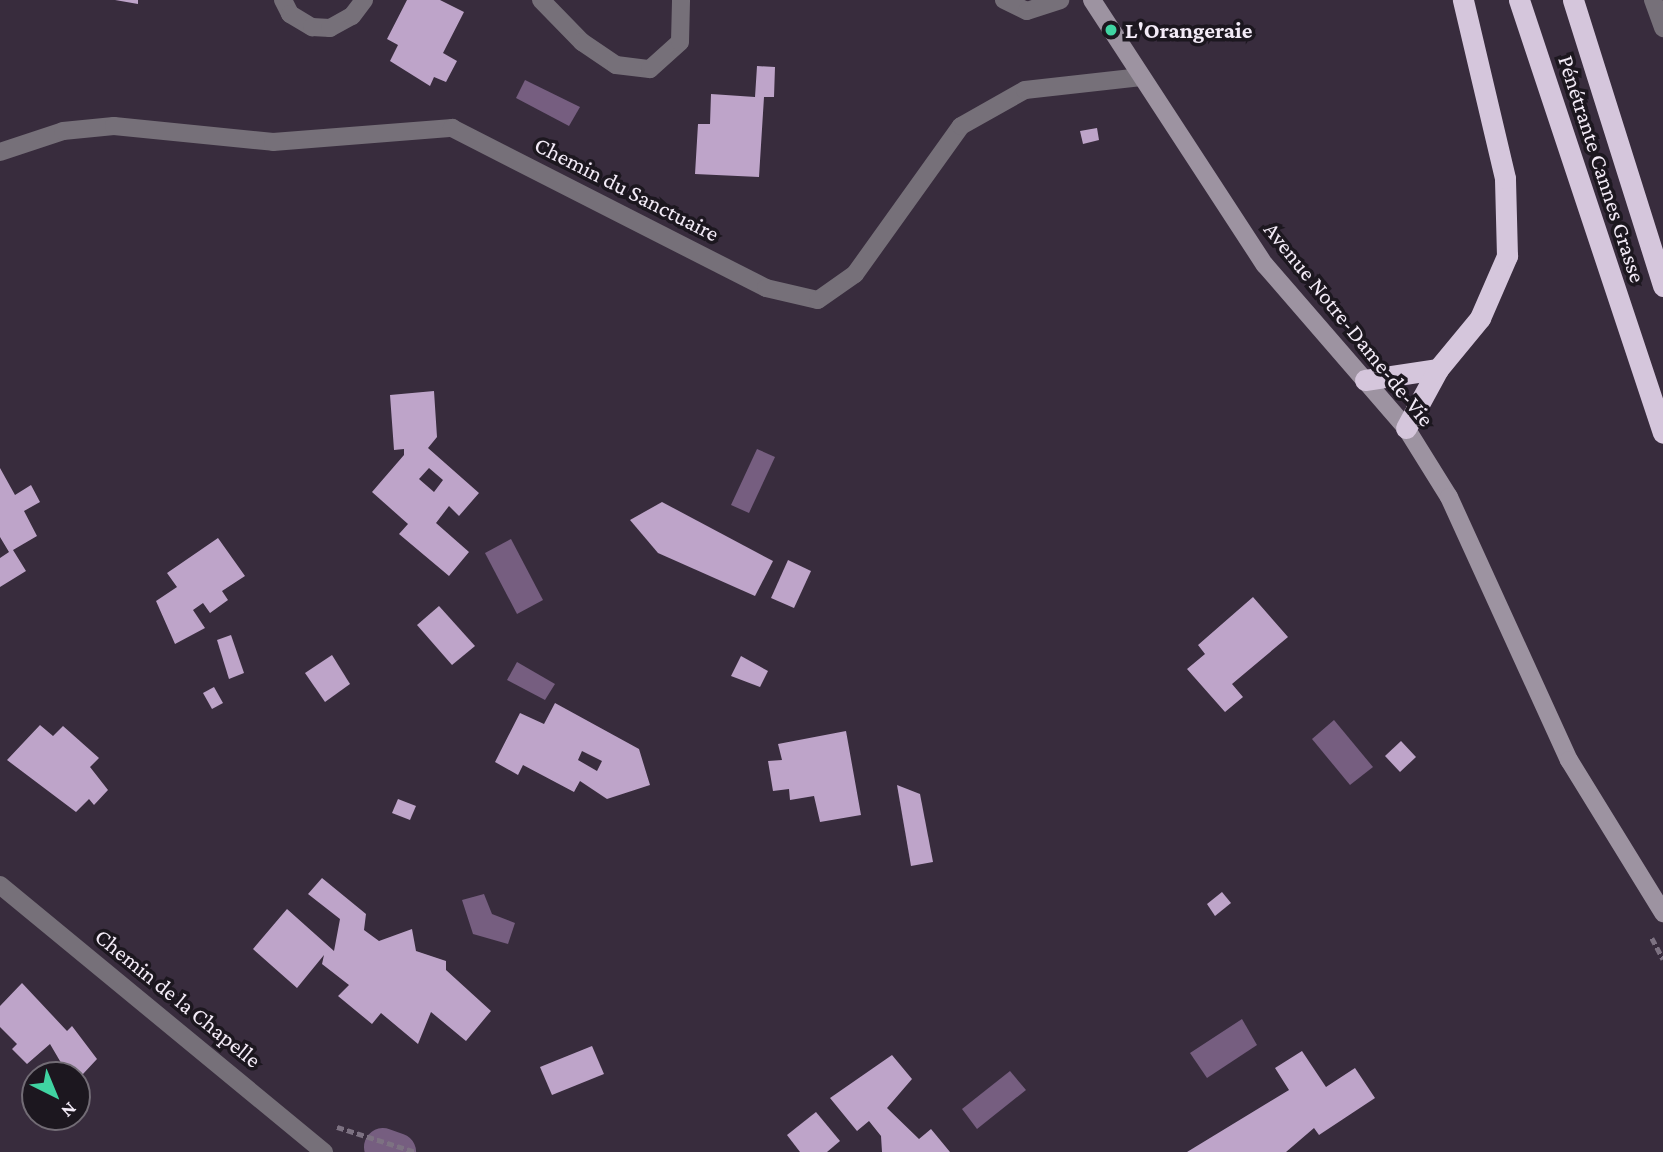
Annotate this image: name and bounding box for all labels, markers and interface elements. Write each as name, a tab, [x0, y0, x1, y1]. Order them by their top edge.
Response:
place label: L'Orangeraie	[1125, 16, 1252, 44]
marker: L'Orangeraie	[1103, 22, 1119, 38]
street label: Pénétrante Cannes Grasse	[1552, 52, 1652, 286]
street label: Chemin du Sanctuaire	[530, 131, 724, 247]
street label: Avenue Notre-Dame-de-Vie	[1258, 216, 1440, 432]
street label: Chemin de la Chapelle	[89, 923, 267, 1073]
north arrow	[21, 1061, 91, 1131]
text: N	[57, 1098, 81, 1122]

